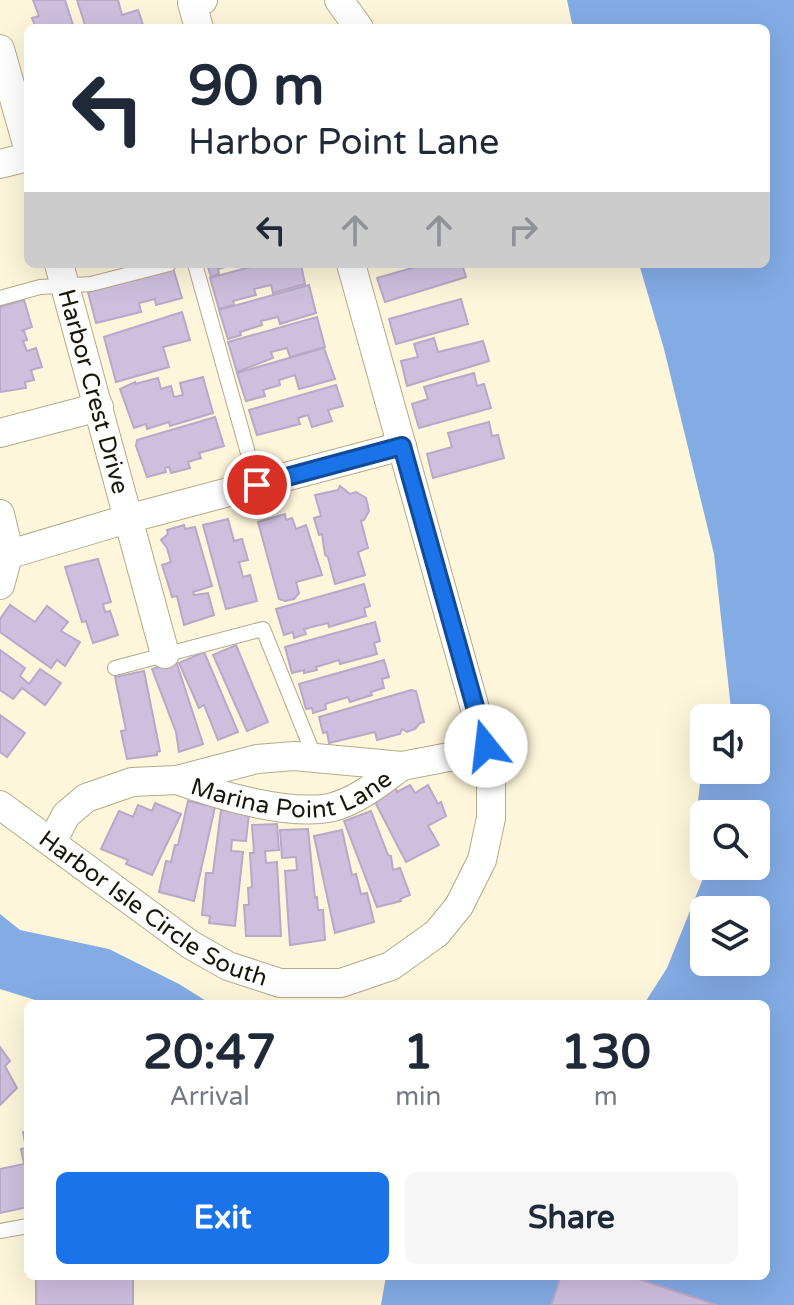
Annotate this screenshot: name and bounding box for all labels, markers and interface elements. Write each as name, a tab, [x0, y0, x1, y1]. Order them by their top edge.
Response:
text: 90 m	[188, 53, 324, 120]
icon: left	[56, 56, 160, 160]
text: Harbor Point Lane	[188, 121, 499, 164]
icon: left	[249, 208, 293, 252]
icon: ahead	[333, 208, 377, 252]
icon: ahead	[417, 208, 461, 252]
icon: right	[501, 208, 545, 252]
street label: Harbor Crest Drive	[52, 286, 135, 497]
pin	[223, 451, 291, 519]
icon: arrive	[235, 463, 279, 507]
position arrow	[444, 704, 528, 788]
map controls	[690, 704, 770, 976]
button: sound	[690, 704, 770, 784]
street label: Marina Point Lane	[187, 764, 397, 824]
button: search	[690, 800, 770, 880]
street label: Harbor Isle Circle South	[33, 824, 271, 992]
button: layers	[690, 896, 770, 976]
text: 20:47	[143, 1024, 276, 1082]
text: 1	[403, 1024, 433, 1082]
text: 130	[560, 1024, 651, 1082]
text: Arrival	[169, 1081, 250, 1112]
text: min	[395, 1081, 441, 1112]
text: m	[594, 1081, 618, 1112]
button: Exit	[56, 1172, 389, 1264]
button: Share	[405, 1172, 738, 1264]

